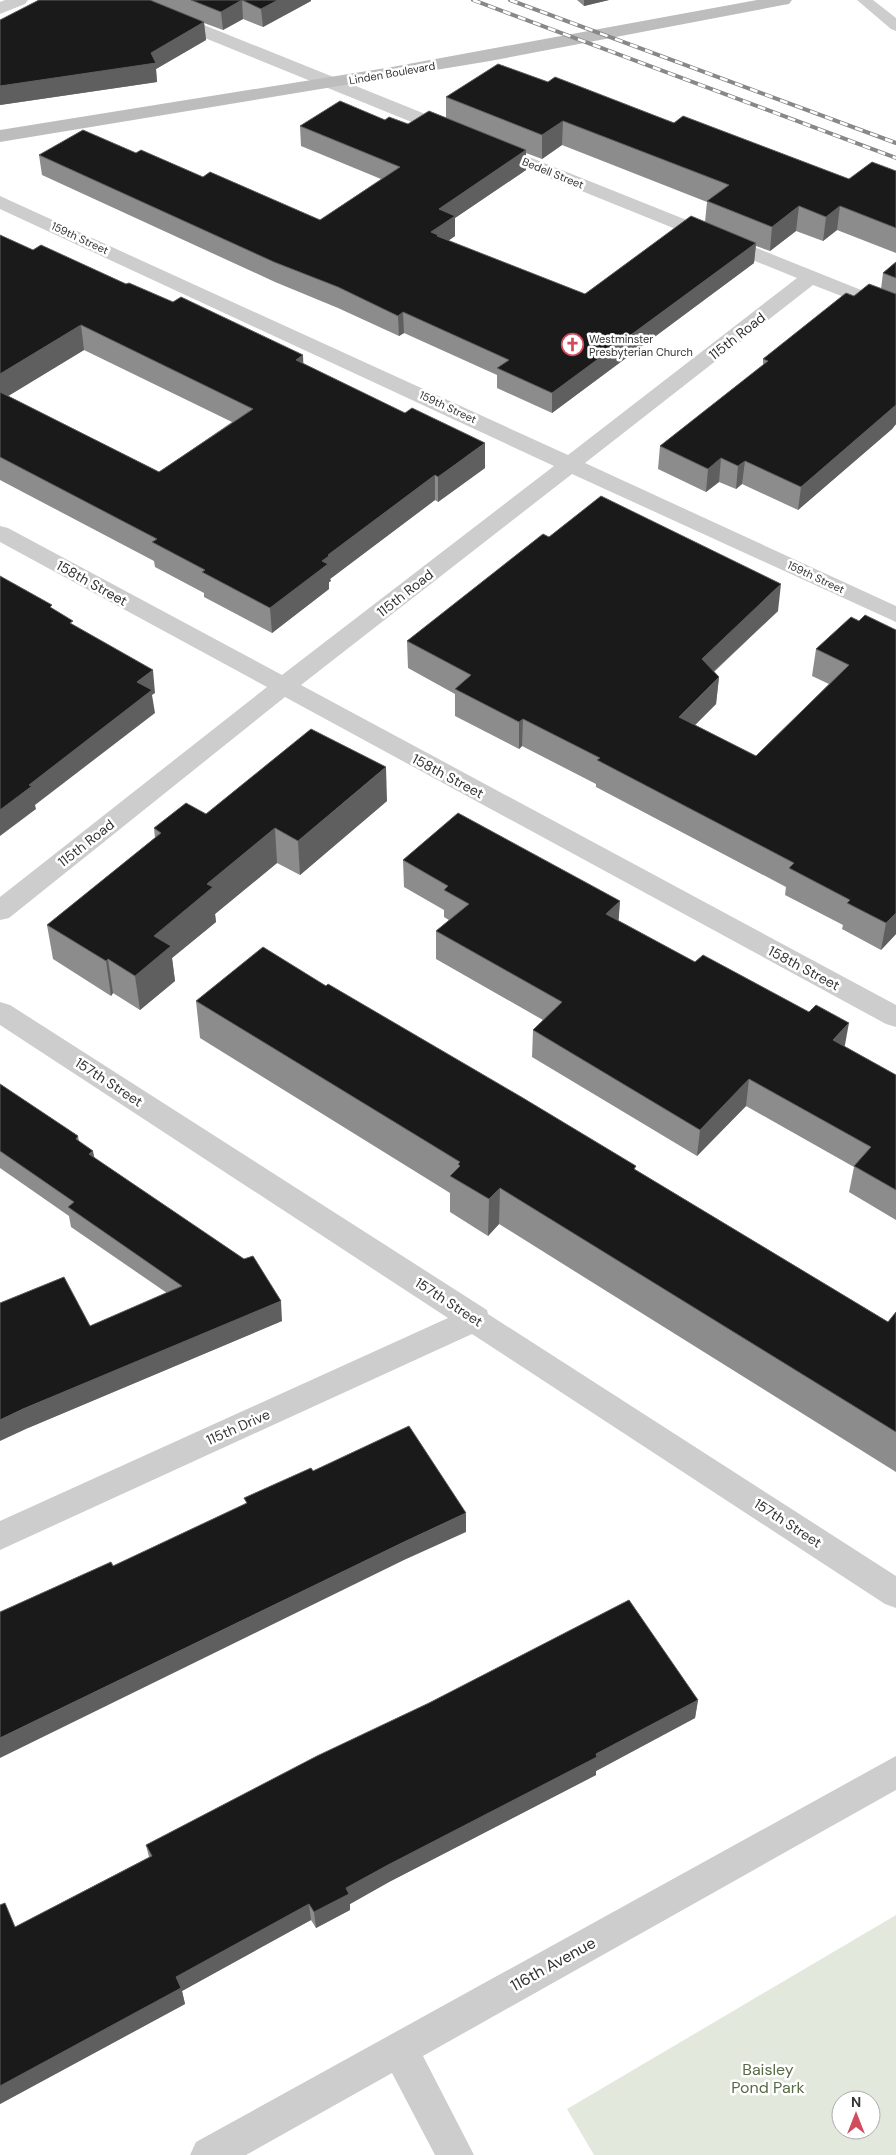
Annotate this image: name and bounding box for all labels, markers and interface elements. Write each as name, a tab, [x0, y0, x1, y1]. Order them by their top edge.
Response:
street label: Linden Boulevard	[348, 59, 436, 87]
street label: Bedell Street	[520, 154, 586, 192]
street label: 159th Street	[49, 219, 111, 257]
street label: 115th Road	[705, 308, 769, 364]
place label: Westminster Presbyterian Church	[589, 332, 693, 359]
church icon: Westminster Presbyterian Church	[561, 333, 585, 357]
street label: 159th Street	[417, 388, 479, 426]
street label: 158th Street	[53, 556, 131, 610]
street label: 159th Street	[785, 558, 847, 596]
street label: 115th Road	[373, 565, 437, 621]
street label: 158th Street	[409, 750, 487, 802]
street label: 115th Road	[54, 815, 118, 871]
street label: 158th Street	[765, 942, 843, 994]
street label: 157th Street	[72, 1053, 146, 1111]
street label: 157th Street	[412, 1273, 486, 1331]
street label: 115th Drive	[203, 1405, 273, 1449]
street label: 157th Street	[751, 1494, 825, 1552]
street label: 116th Avenue	[507, 1932, 599, 1996]
park label: Baisley Pond Park	[731, 2059, 805, 2098]
north arrow	[831, 2090, 881, 2140]
text: N	[851, 2093, 861, 2111]

